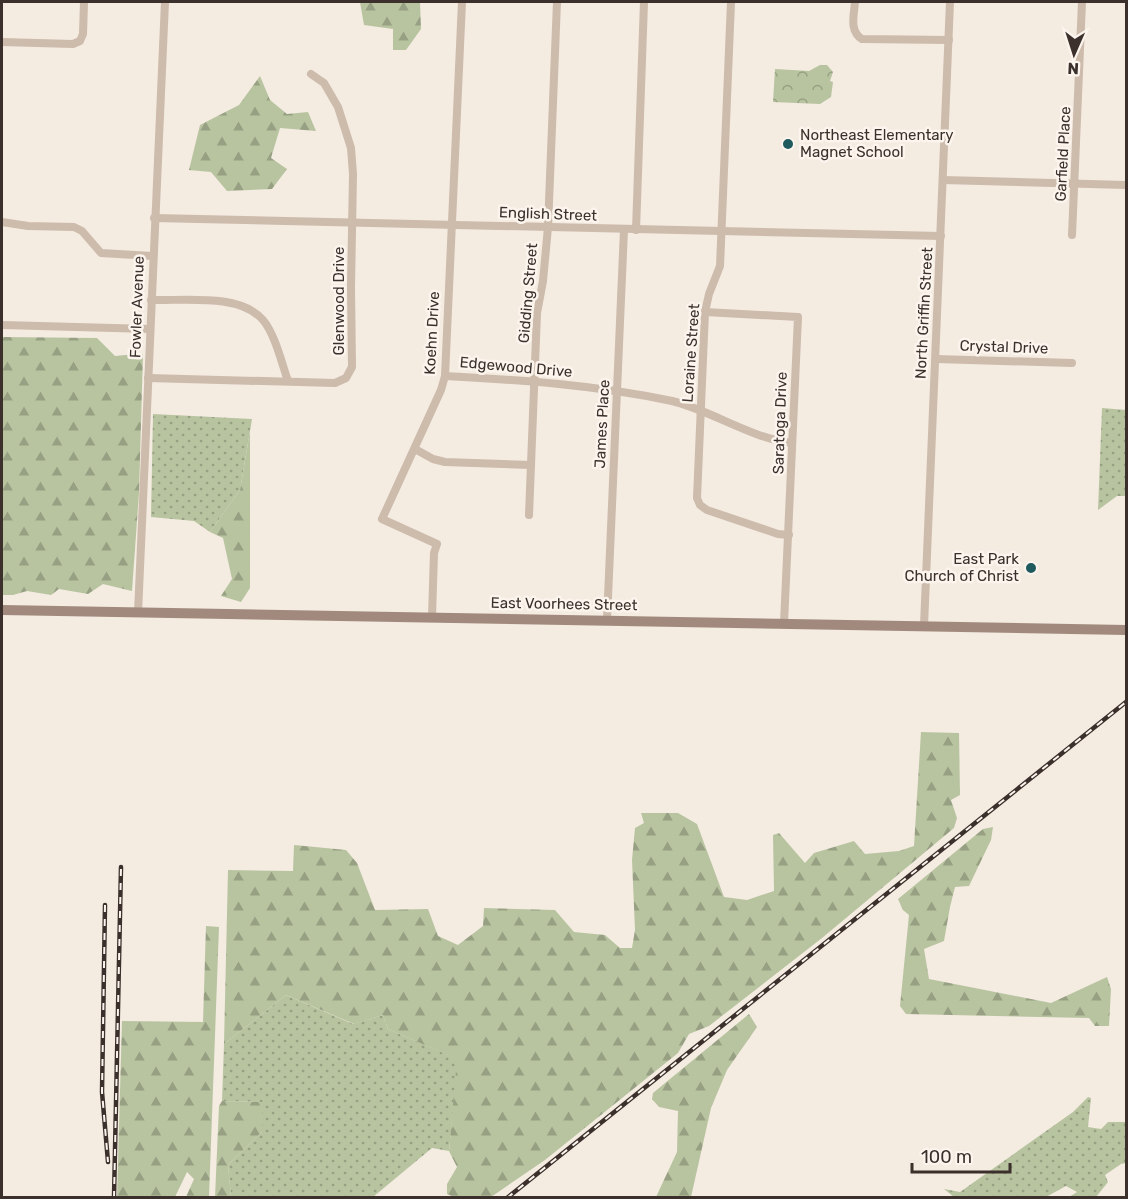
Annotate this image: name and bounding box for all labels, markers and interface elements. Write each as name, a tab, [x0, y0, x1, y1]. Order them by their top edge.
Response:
north arrow	[1044, 24, 1104, 84]
text: N	[1067, 59, 1079, 78]
street label: Garfield Place	[1052, 106, 1074, 202]
place label: Northeast Elementary Magnet School	[800, 126, 954, 161]
marker: Northeast Elementary Magnet School	[781, 137, 795, 151]
street label: English Street	[499, 203, 598, 225]
street label: Gidding Street	[515, 242, 541, 344]
street label: Glenwood Drive	[330, 247, 348, 356]
street label: North Griffin Street	[912, 247, 936, 379]
street label: Fowler Avenue	[126, 256, 148, 358]
street label: Koehn Drive	[421, 291, 443, 375]
street label: Loraine Street	[679, 303, 703, 403]
street label: Crystal Drive	[959, 336, 1049, 358]
street label: Edgewood Drive	[459, 353, 573, 381]
street label: Saratoga Drive	[769, 371, 791, 475]
street label: James Place	[591, 379, 613, 469]
place label: East Park Church of Christ	[905, 550, 1019, 585]
marker: East Park Church of Christ	[1024, 561, 1038, 575]
street label: East Voorhees Street	[490, 594, 638, 614]
scale bar	[912, 1136, 1010, 1174]
text: 100 m	[921, 1146, 972, 1168]

